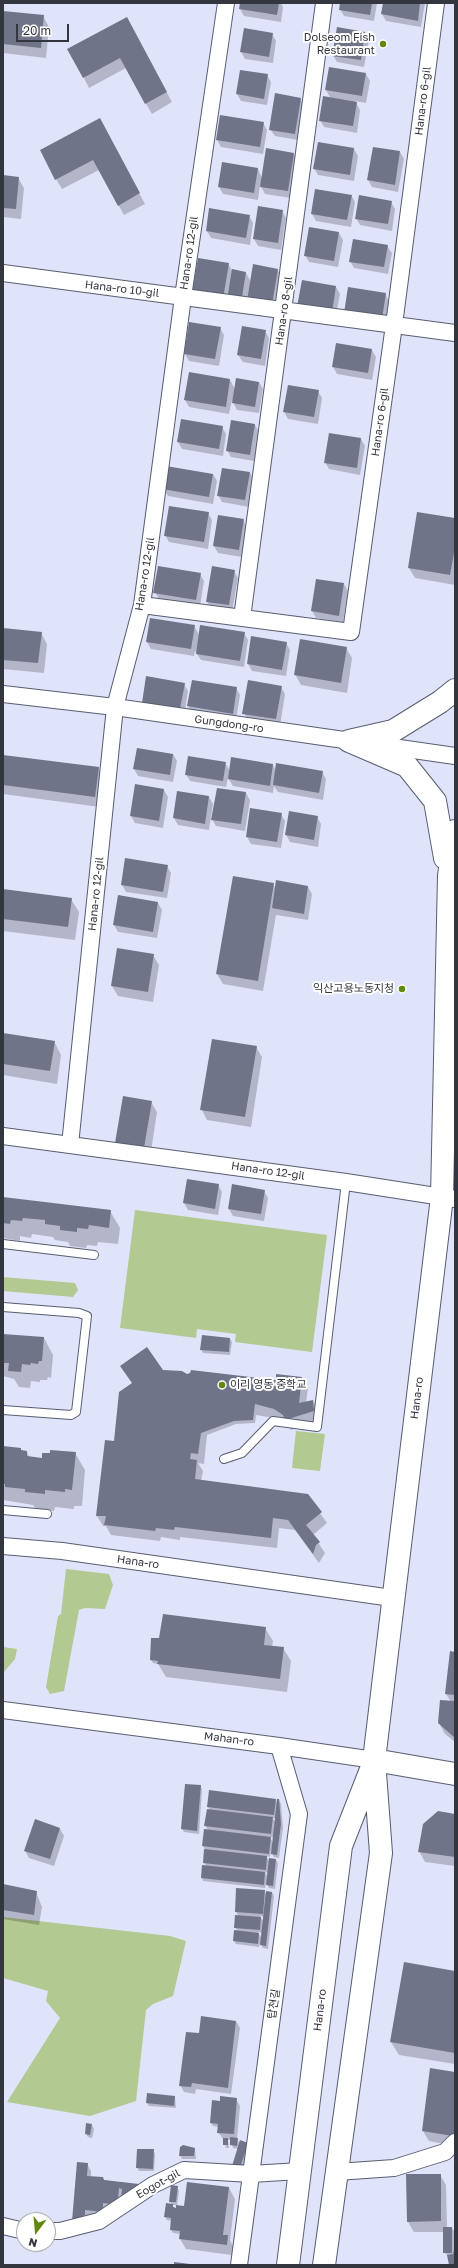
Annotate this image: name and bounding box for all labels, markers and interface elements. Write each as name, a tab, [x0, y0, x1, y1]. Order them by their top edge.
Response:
scale bar	[18, 16, 71, 42]
text: 20 m	[23, 23, 51, 38]
place label: Dolseom Fish Restaurant	[304, 31, 375, 57]
marker: Dolseom Fish Restaurant	[378, 39, 388, 49]
street label: Hana-ro 6-gil	[412, 66, 434, 136]
street label: Hana-ro 12-gil	[177, 215, 201, 291]
street label: Hana-ro 8-gil	[273, 276, 295, 346]
street label: Hana-ro 10-gil	[84, 278, 160, 300]
street label: Hana-ro 6-gil	[369, 387, 391, 457]
street label: Hana-ro 12-gil	[133, 536, 157, 612]
street label: Gungdong-ro	[194, 713, 264, 735]
street label: Hana-ro 12-gil	[86, 856, 106, 932]
place label: 익산고용노동지청	[313, 982, 394, 996]
marker: 익산고용노동지청	[397, 984, 407, 994]
street label: Hana-ro 12-gil	[230, 1159, 306, 1183]
street label: Hana-ro	[408, 1376, 426, 1420]
place label: 이리 영동 중학교	[230, 1378, 306, 1392]
marker: 이리 영동 중학교	[217, 1380, 227, 1390]
street label: Hana-ro	[116, 1553, 160, 1571]
street label: Mahan-ro	[203, 1729, 255, 1749]
street label: 탑천길	[265, 1988, 283, 2020]
street label: Hana-ro	[311, 1988, 329, 2032]
street label: Eogot-gil	[134, 2167, 182, 2201]
north arrow	[16, 2212, 56, 2252]
text: N	[27, 2236, 39, 2250]

